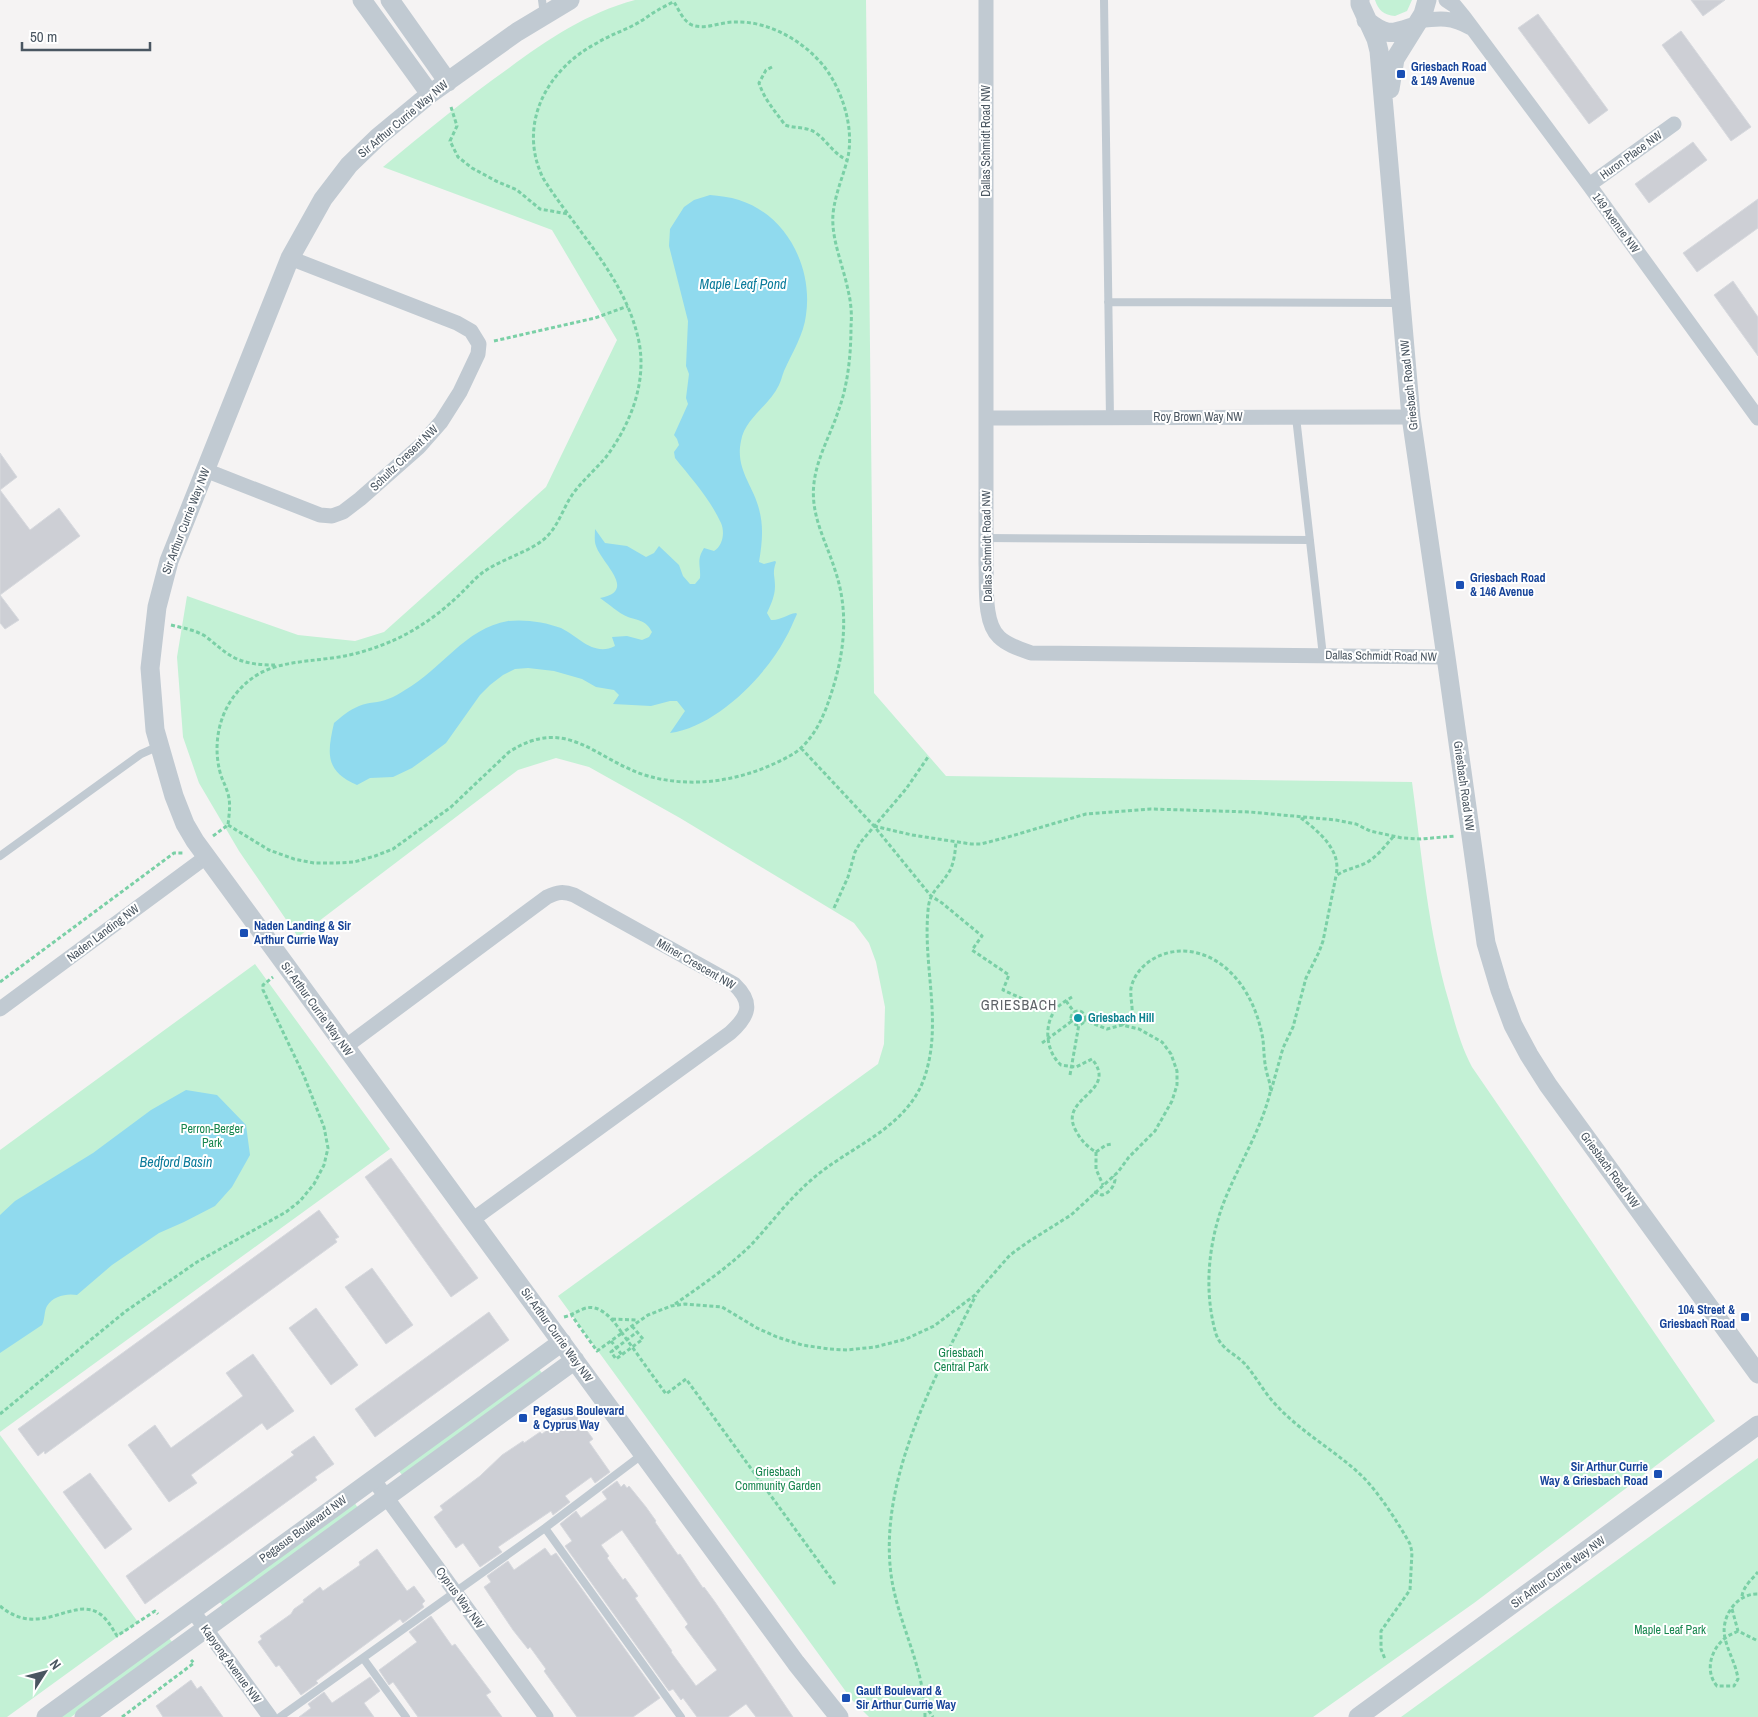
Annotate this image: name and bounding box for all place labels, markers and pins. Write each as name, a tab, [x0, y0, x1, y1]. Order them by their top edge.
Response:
place label: Griesbach Road & 149 Avenue	[1411, 59, 1486, 89]
marker: Griesbach Road & 149 Avenue	[1395, 68, 1407, 80]
place label: Griesbach Road & 146 Avenue	[1470, 570, 1545, 600]
marker: Griesbach Road & 146 Avenue	[1454, 579, 1466, 591]
place label: Naden Landing & Sir Arthur Currie Way	[254, 918, 351, 948]
marker: Naden Landing & Sir Arthur Currie Way	[238, 927, 250, 939]
place label: Griesbach Hill	[1088, 1010, 1154, 1026]
marker: Griesbach Hill	[1072, 1012, 1084, 1024]
place label: 104 Street & Griesbach Road	[1660, 1302, 1735, 1332]
marker: 104 Street & Griesbach Road	[1739, 1311, 1751, 1323]
place label: Pegasus Boulevard & Cyprus Way	[533, 1403, 624, 1433]
marker: Pegasus Boulevard & Cyprus Way	[517, 1412, 529, 1424]
place label: Sir Arthur Currie Way & Griesbach Road	[1540, 1459, 1649, 1489]
marker: Sir Arthur Currie Way & Griesbach Road	[1652, 1468, 1664, 1480]
place label: Gault Boulevard & Sir Arthur Currie Way	[856, 1683, 956, 1713]
marker: Gault Boulevard & Sir Arthur Currie Way	[840, 1692, 852, 1704]

